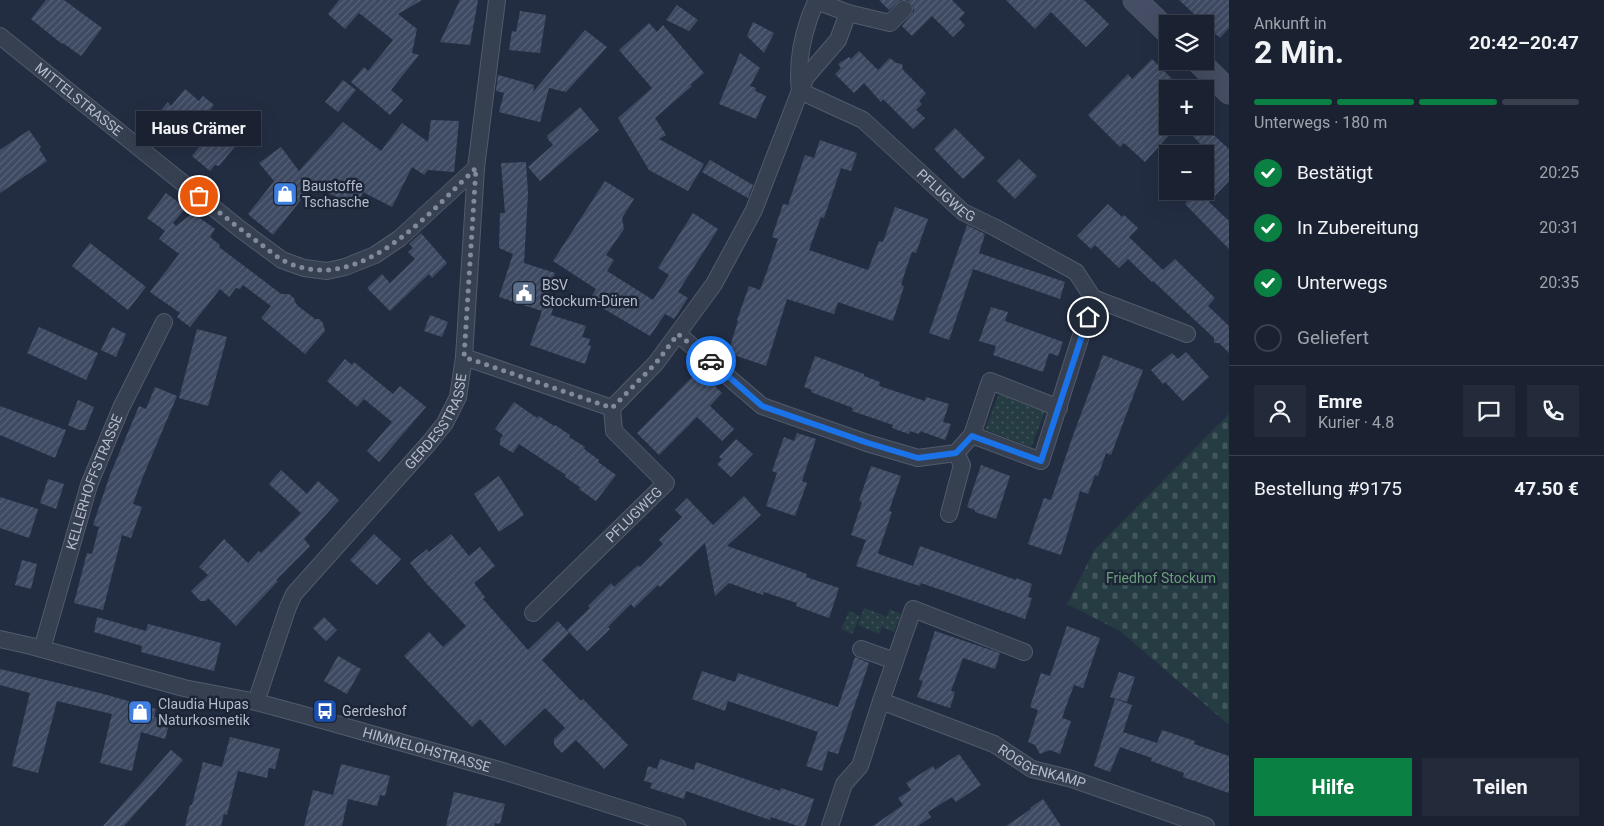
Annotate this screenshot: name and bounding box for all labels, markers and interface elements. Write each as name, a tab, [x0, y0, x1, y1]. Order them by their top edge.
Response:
text: Ankunft in	[1254, 14, 1327, 33]
map controls	[1159, 15, 1214, 200]
button: layers	[1159, 15, 1214, 70]
text: 20:42–20:47	[1469, 31, 1579, 54]
text: 2 Min.	[1254, 33, 1344, 71]
street label: MITTELSTRASSE	[32, 59, 126, 139]
button: +	[1159, 80, 1214, 135]
callout: Haus Crämer	[136, 111, 262, 146]
text: Unterwegs · 180 m	[1254, 113, 1387, 132]
text: Haus Crämer	[151, 119, 246, 138]
button: −	[1159, 145, 1214, 200]
icon: check	[1254, 159, 1282, 187]
text: Bestätigt	[1297, 161, 1373, 184]
text: 20:25	[1539, 163, 1579, 182]
street label: PFLUGWEG	[914, 166, 978, 225]
pin	[178, 175, 220, 217]
place label: Baustoffe Tschasche	[302, 178, 369, 210]
shop icon: Baustoffe Tschasche	[272, 181, 298, 207]
icon: bag	[185, 182, 213, 210]
icon: check	[1254, 214, 1282, 242]
text: In Zubereitung	[1297, 216, 1419, 239]
text: 20:31	[1539, 218, 1579, 237]
icon: check	[1254, 269, 1282, 297]
text: Unterwegs	[1297, 271, 1388, 294]
text: 20:35	[1539, 273, 1579, 292]
place label: BSV Stockum-Düren	[542, 277, 638, 309]
public building icon: BSV Stockum-Düren	[511, 280, 537, 306]
pin	[1067, 296, 1109, 338]
icon: home	[1074, 303, 1102, 331]
text: Geliefert	[1297, 326, 1369, 349]
courier	[686, 336, 736, 386]
icon: car	[697, 347, 725, 375]
street label: GERDESSTRASSE	[401, 372, 469, 473]
button: person	[1254, 385, 1306, 437]
button: chat	[1463, 385, 1515, 437]
button: phone	[1527, 385, 1579, 437]
text: Emre	[1318, 390, 1362, 413]
street label: KELLERHOFFSTRASSE	[63, 412, 125, 552]
text: Kurier · 4.8	[1318, 413, 1394, 432]
text: Bestellung #9175	[1254, 477, 1402, 500]
text: 47.50 €	[1514, 477, 1579, 500]
street label: PFLUGWEG	[602, 483, 665, 545]
park label: Friedhof Stockum	[1106, 570, 1216, 586]
place label: Claudia Hupas Naturkosmetik	[158, 696, 251, 728]
bus stop icon: Gerdeshof	[312, 698, 338, 724]
shop icon: Claudia Hupas Naturkosmetik	[127, 699, 153, 725]
place label: Gerdeshof	[342, 703, 407, 719]
street label: HIMMELOHSTRASSE	[361, 724, 492, 775]
street label: ROGGENKAMP	[995, 741, 1088, 791]
button: Hilfe	[1254, 758, 1412, 816]
button: Teilen	[1422, 758, 1579, 816]

